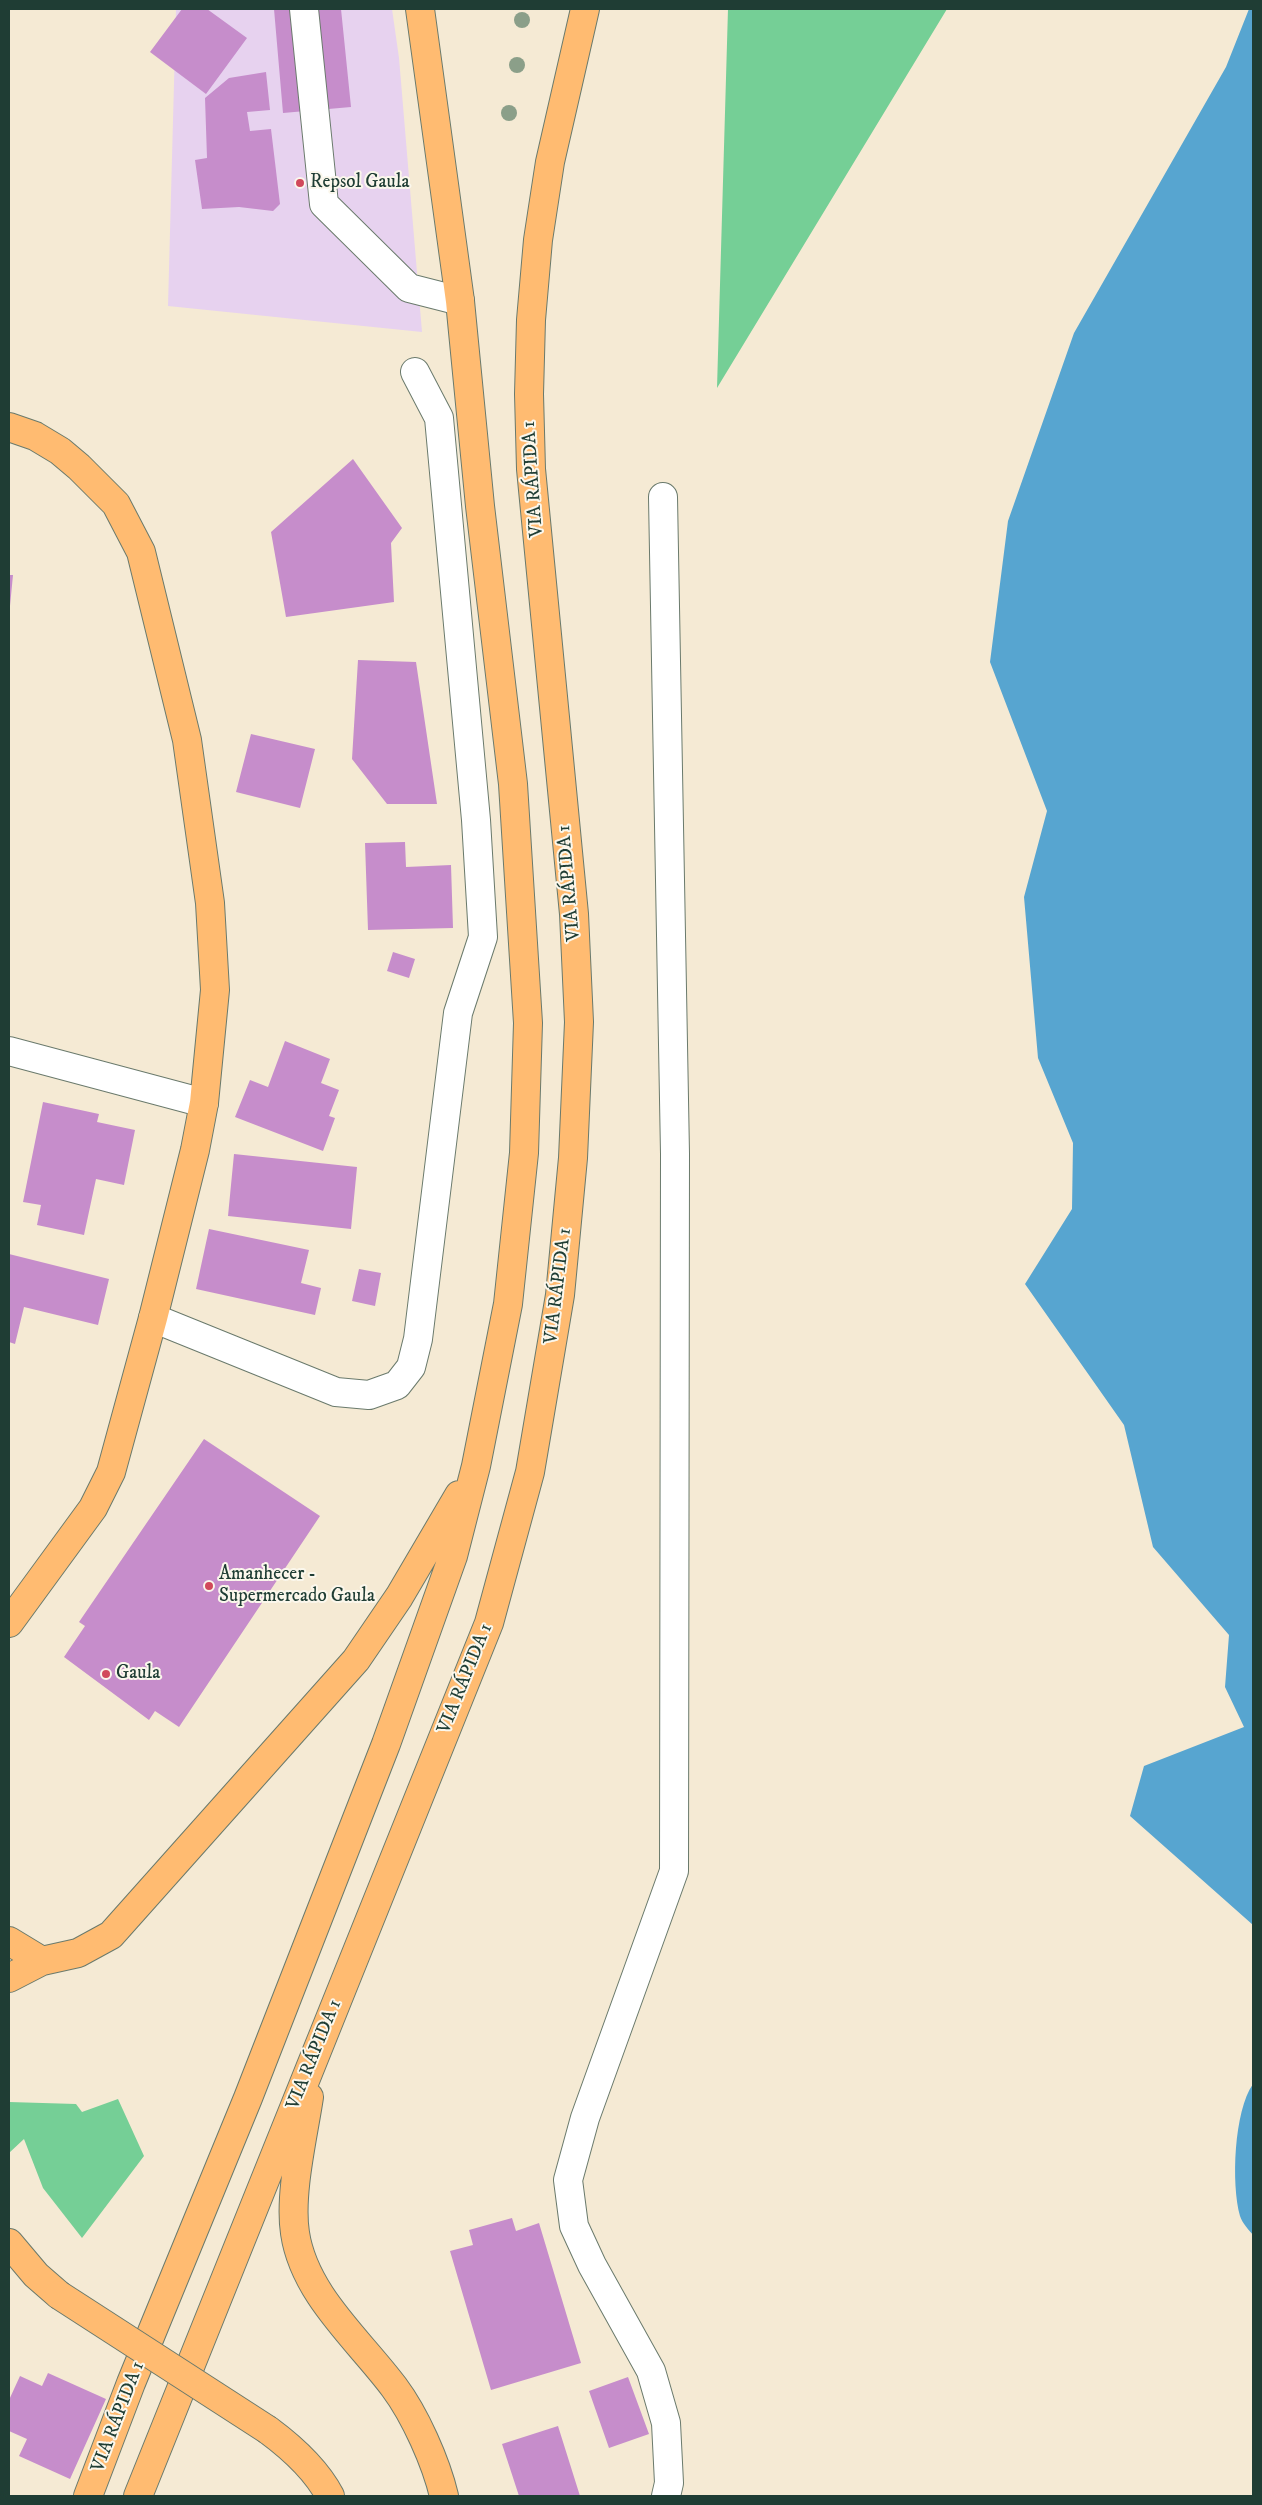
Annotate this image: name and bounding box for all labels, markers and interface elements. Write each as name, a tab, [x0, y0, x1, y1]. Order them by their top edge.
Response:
place label: Repsol Gaula	[310, 172, 410, 194]
marker: Repsol Gaula	[294, 177, 306, 189]
street label: VIA RÁPIDA 1	[519, 420, 549, 538]
street label: VIA RÁPIDA 1	[554, 824, 586, 942]
street label: VIA RÁPIDA 1	[541, 1227, 577, 1345]
place label: Amanhecer - Supermercado Gaula	[219, 1564, 375, 1608]
marker: Amanhecer - Supermercado Gaula	[203, 1580, 215, 1592]
street label: VIA RÁPIDA 1	[434, 1621, 498, 1737]
place label: Gaula	[116, 1663, 160, 1685]
marker: Gaula	[100, 1668, 112, 1680]
street label: VIA RÁPIDA 1	[283, 1997, 347, 2113]
street label: VIA RÁPIDA 1	[87, 2358, 151, 2476]

